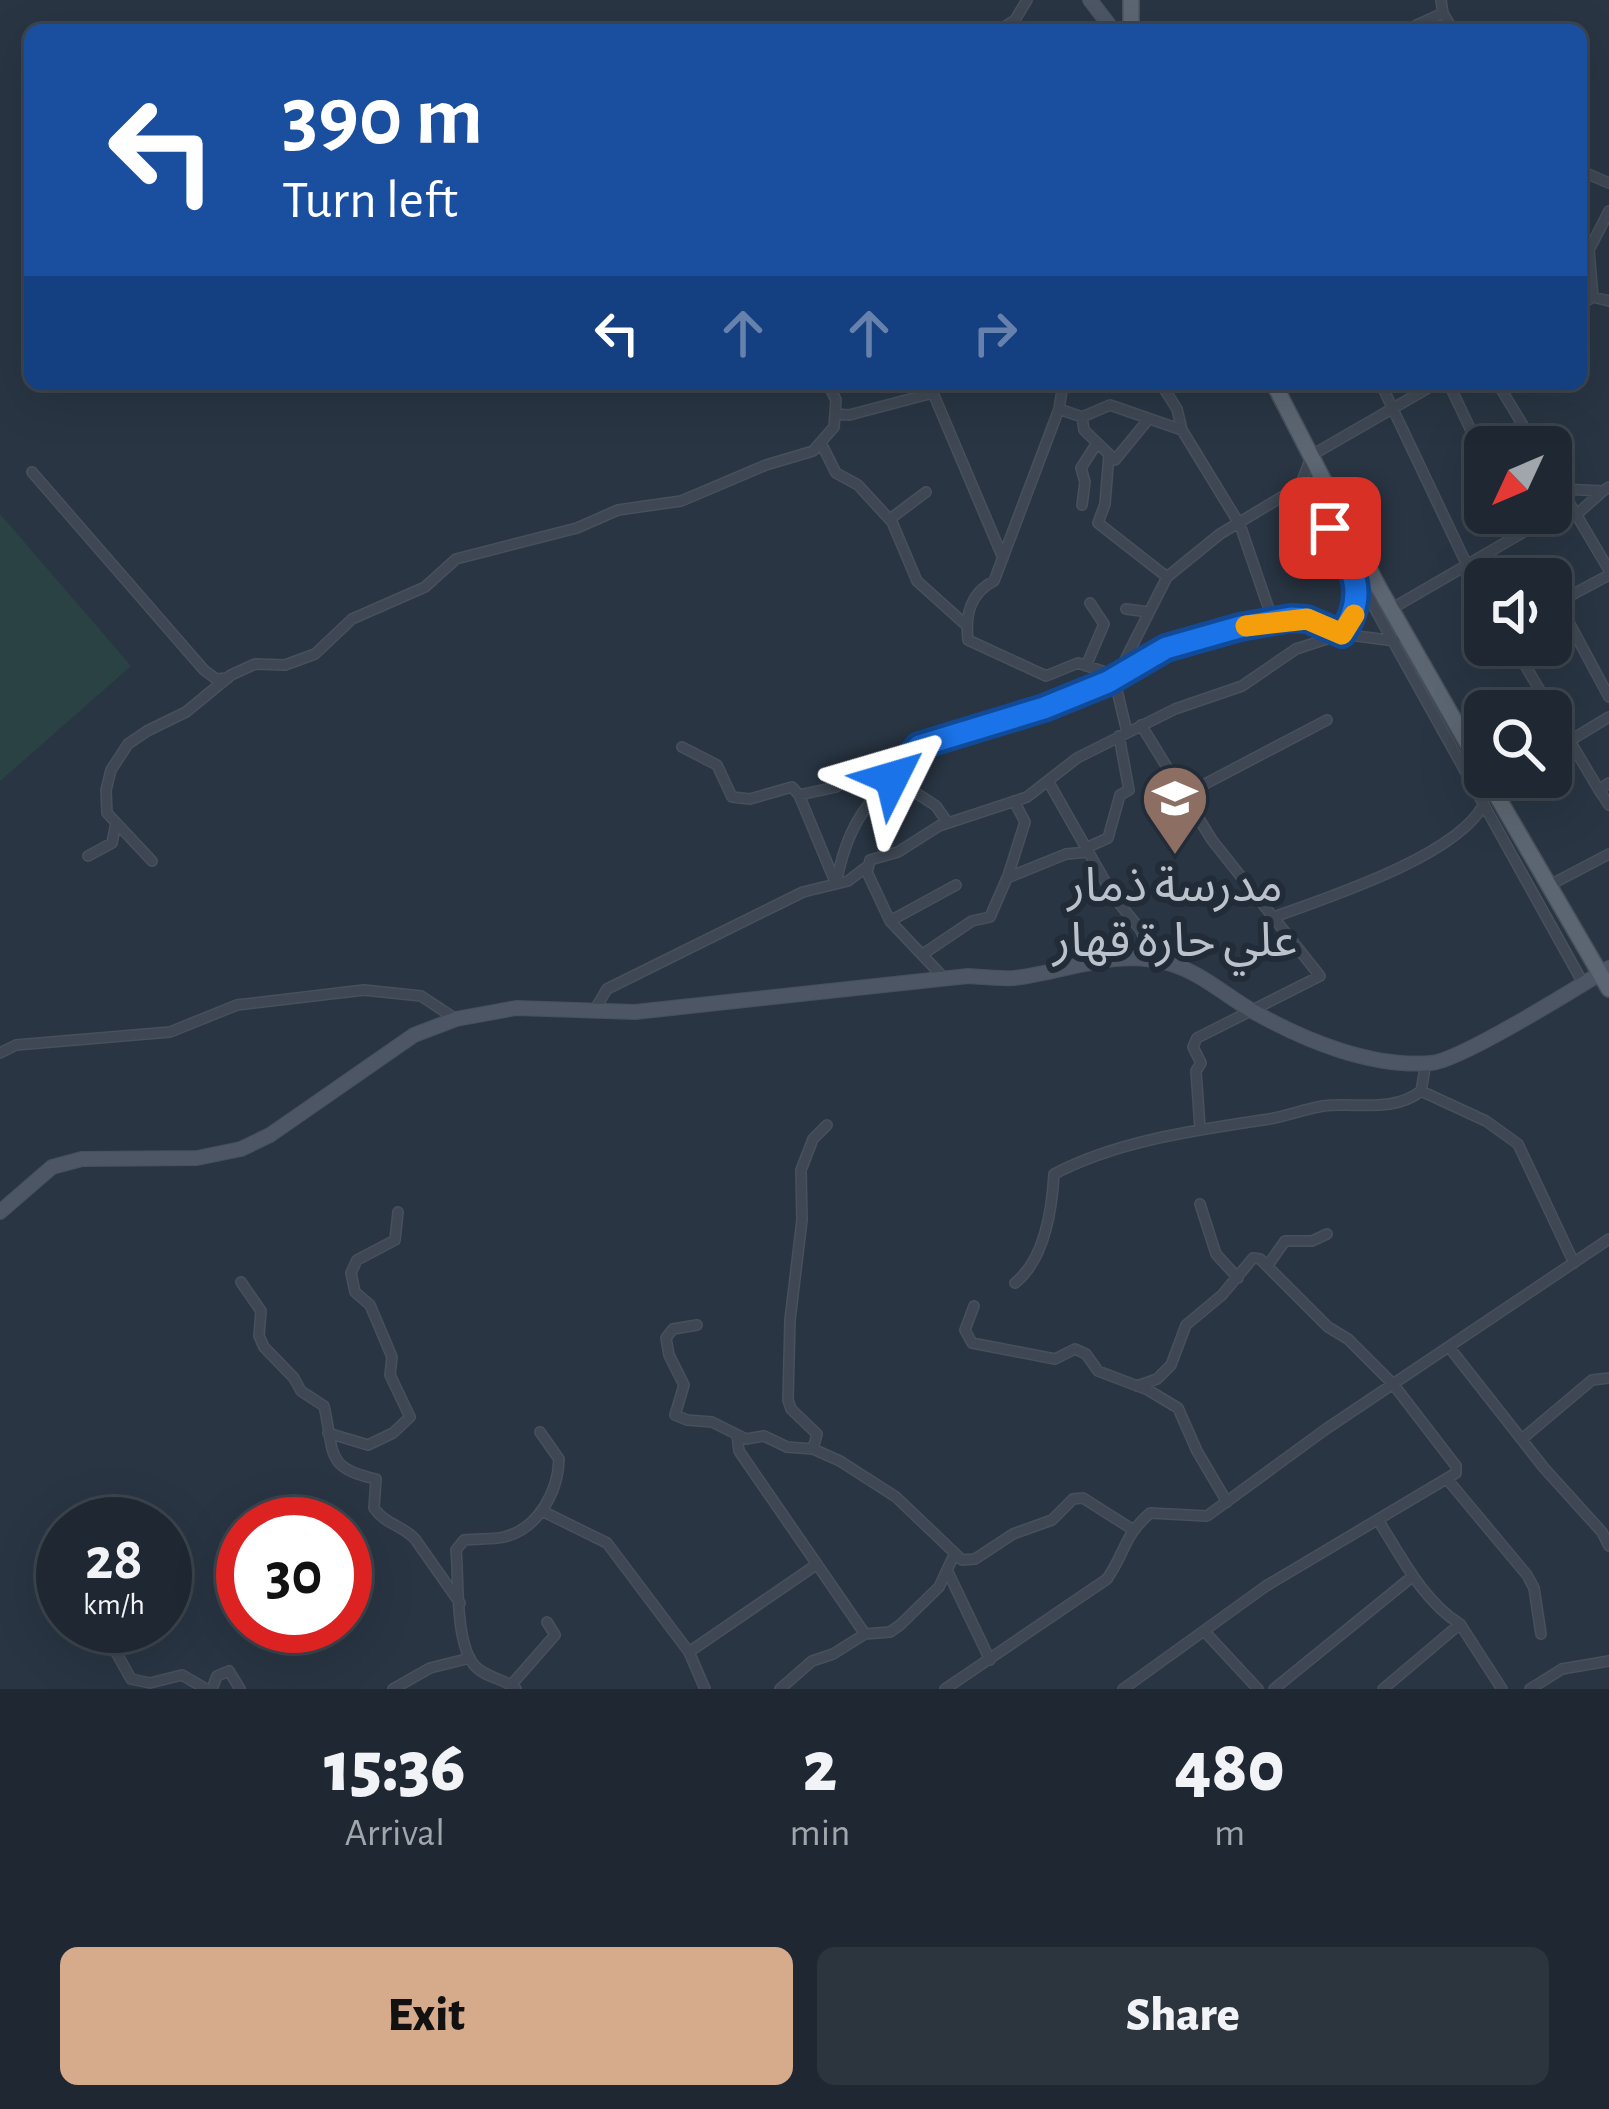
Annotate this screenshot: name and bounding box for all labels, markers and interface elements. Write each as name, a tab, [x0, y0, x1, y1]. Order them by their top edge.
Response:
icon: left	[84, 72, 240, 228]
text: 390 m	[282, 76, 483, 160]
text: Turn left	[282, 174, 458, 228]
icon: left	[584, 300, 650, 366]
icon: ahead	[710, 300, 776, 366]
icon: ahead	[836, 300, 902, 366]
icon: right	[962, 300, 1028, 366]
north arrow	[1464, 426, 1572, 534]
map controls	[1464, 426, 1572, 798]
pin	[1279, 477, 1381, 579]
icon: arrive	[1297, 495, 1363, 561]
button: sound	[1464, 558, 1572, 666]
button: search	[1464, 690, 1572, 798]
position arrow	[829, 715, 955, 841]
school or university icon: مدرسة ذمار علي حارة قهار	[1140, 763, 1210, 857]
place label: مدرسة ذمار علي حارة قهار	[1051, 863, 1297, 976]
speed limit sign: 30	[216, 1497, 372, 1653]
text: 28	[85, 1530, 143, 1590]
text: km/h	[83, 1590, 145, 1620]
text: 15:36	[324, 1732, 465, 1804]
text: 2	[803, 1732, 837, 1804]
text: 480	[1174, 1732, 1285, 1804]
text: Arrival	[345, 1814, 445, 1853]
text: min	[790, 1814, 850, 1853]
text: m	[1214, 1814, 1245, 1853]
button: Exit	[60, 1947, 793, 2085]
button: Share	[817, 1947, 1549, 2085]

